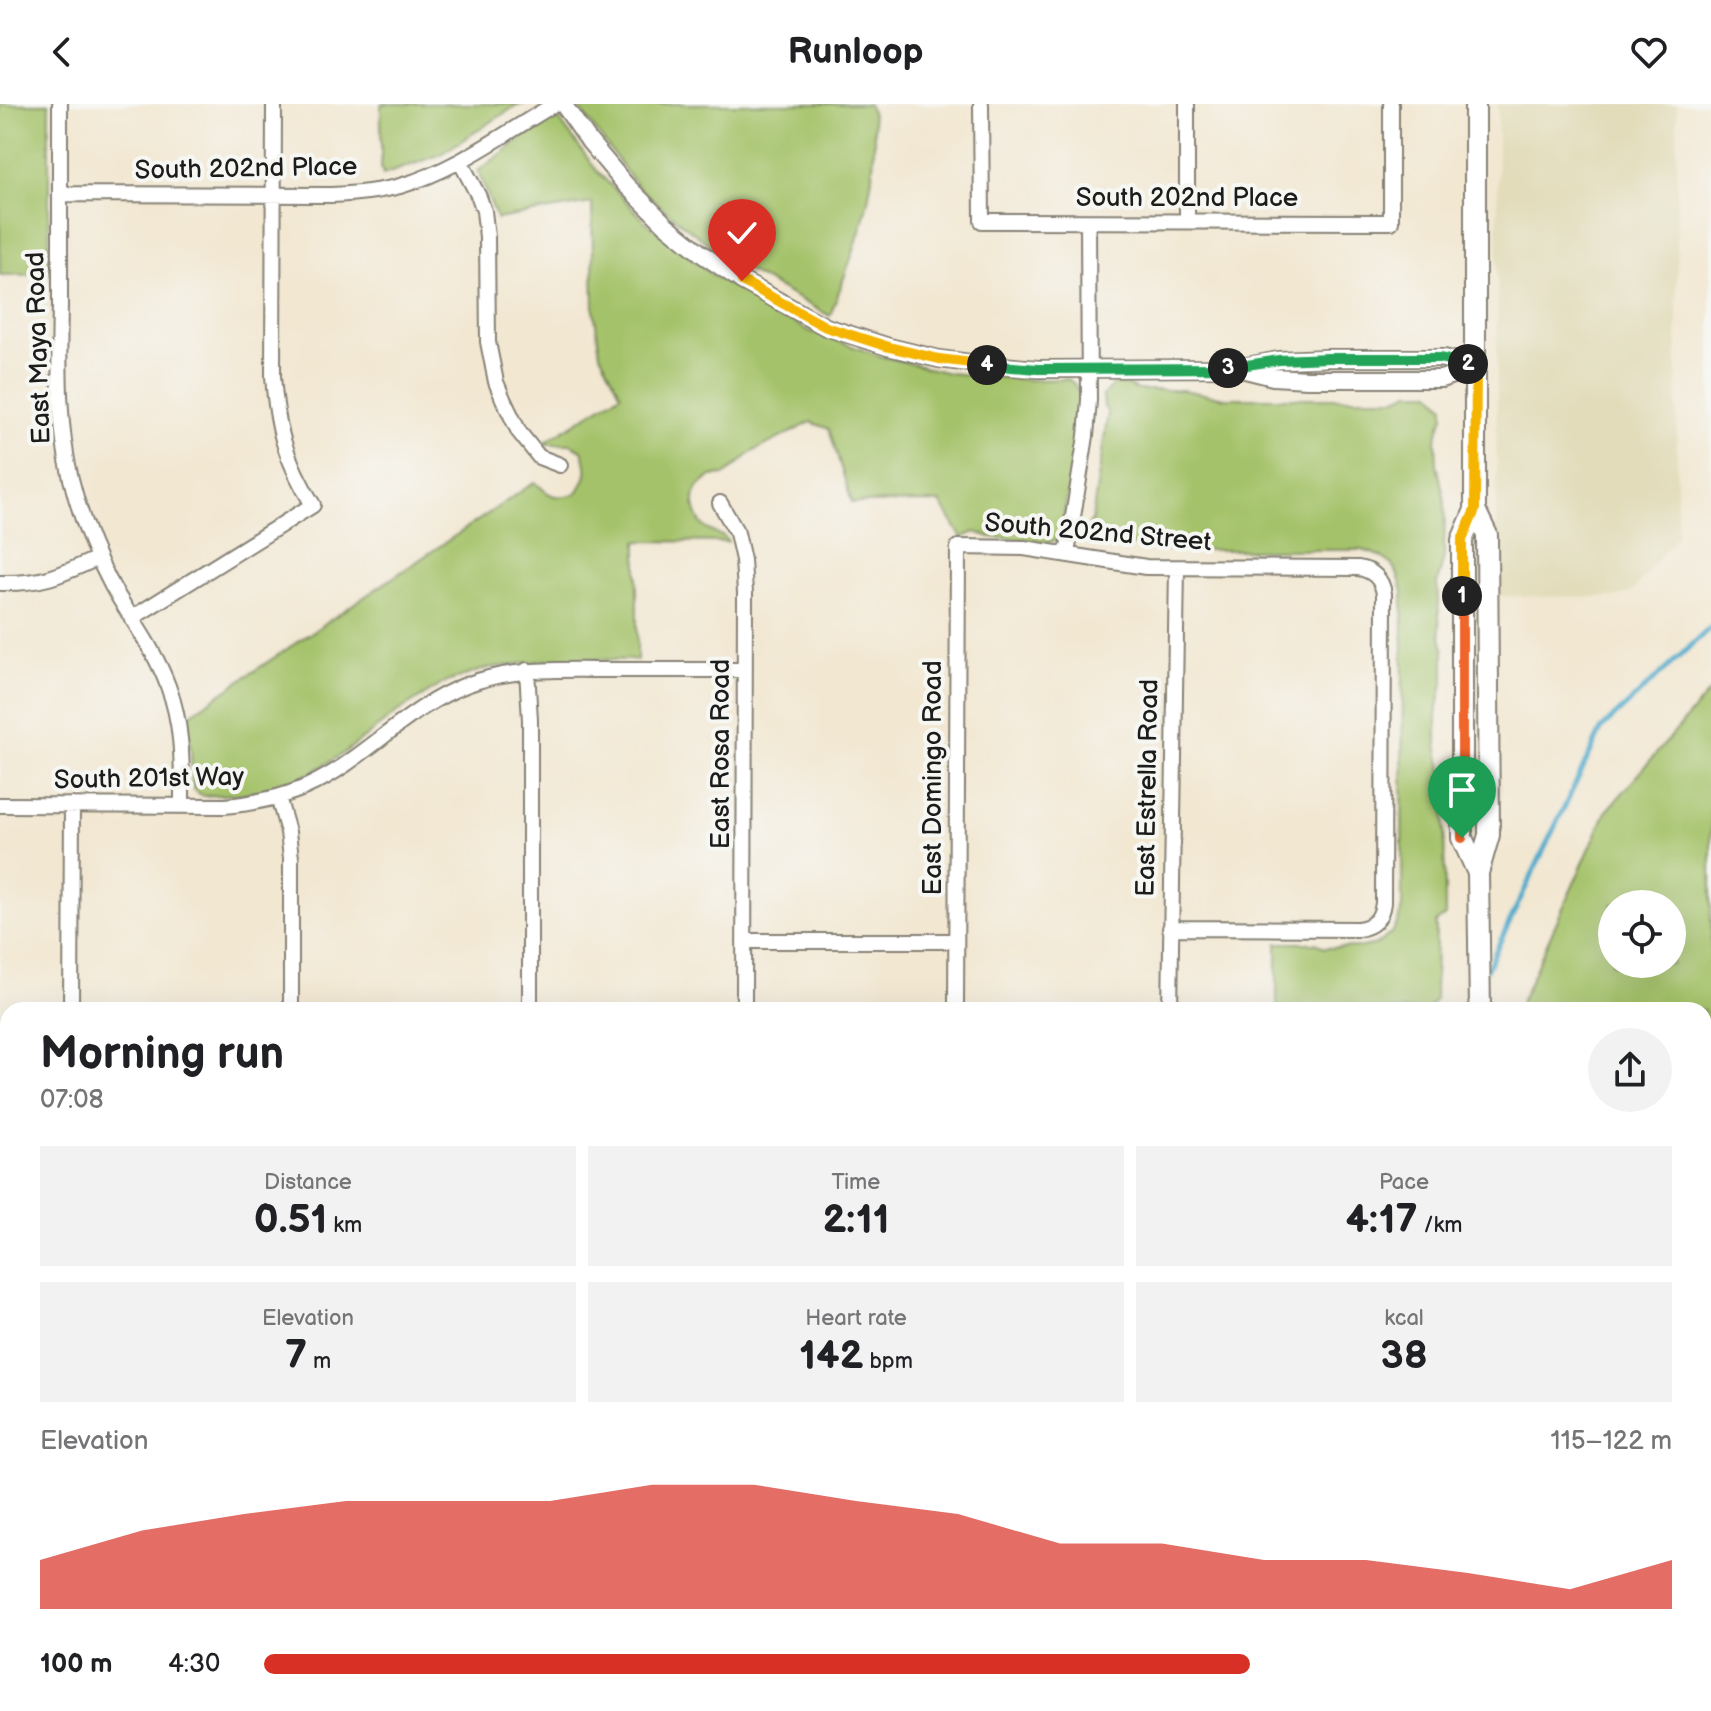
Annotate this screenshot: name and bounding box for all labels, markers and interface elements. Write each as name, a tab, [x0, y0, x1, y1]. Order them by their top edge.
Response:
icon: back	[40, 30, 84, 74]
icon: heart	[1627, 30, 1671, 74]
text: Runloop	[788, 31, 923, 74]
street label: South 202nd Place	[134, 152, 358, 186]
street label: South 202nd Place	[1076, 183, 1298, 214]
pin	[708, 199, 776, 281]
icon: check	[720, 211, 764, 255]
street label: East Maya Road	[20, 251, 58, 445]
pin: 2	[1448, 344, 1488, 384]
pin: 4	[967, 345, 1007, 385]
pin: 3	[1208, 348, 1248, 388]
text: 2	[1461, 350, 1475, 377]
text: 4	[981, 351, 993, 378]
text: 3	[1222, 354, 1234, 381]
street label: South 202nd Street	[983, 508, 1213, 558]
pin: 1	[1442, 576, 1482, 616]
text: 1	[1457, 582, 1467, 609]
street label: East Rosa Road	[706, 659, 737, 849]
street label: East Domingo Road	[918, 660, 949, 896]
street label: East Estrella Road	[1131, 679, 1165, 897]
pin	[1428, 756, 1496, 838]
street label: South 201st Way	[54, 762, 245, 796]
icon: arrive	[1440, 768, 1484, 812]
map controls	[1598, 890, 1686, 978]
button: locate	[1598, 890, 1686, 978]
text: Morning run	[40, 1028, 284, 1081]
button: share	[1588, 1028, 1672, 1112]
text: 07:08	[40, 1085, 104, 1116]
text: Distance	[264, 1169, 352, 1196]
text: Time	[832, 1169, 880, 1196]
text: Pace	[1379, 1169, 1429, 1196]
text: 0.51	[254, 1196, 327, 1244]
text: 2:11	[822, 1196, 890, 1244]
text: 4:17	[1346, 1196, 1418, 1244]
text: km	[327, 1212, 362, 1239]
text: /km	[1418, 1212, 1462, 1239]
text: Elevation	[262, 1305, 354, 1332]
text: Heart rate	[805, 1305, 907, 1332]
text: kcal	[1384, 1305, 1424, 1332]
text: 7	[285, 1332, 307, 1380]
text: 142	[799, 1332, 864, 1380]
text: 38	[1380, 1332, 1428, 1380]
text: m	[307, 1348, 331, 1375]
text: bpm	[864, 1348, 913, 1375]
text: Elevation	[40, 1426, 148, 1457]
text: 115–122 m	[1551, 1426, 1672, 1457]
text: 100 m	[40, 1649, 113, 1680]
text: 4:30	[168, 1649, 220, 1680]

